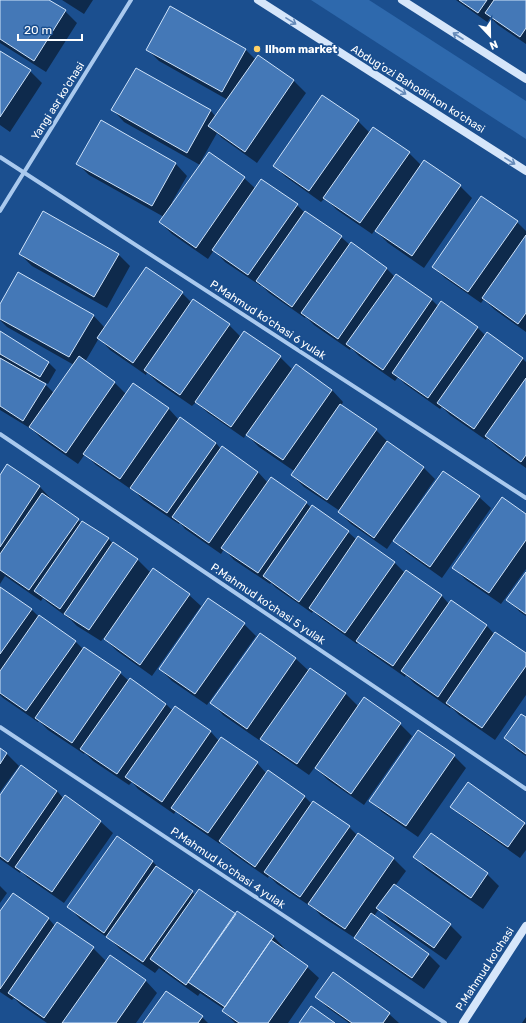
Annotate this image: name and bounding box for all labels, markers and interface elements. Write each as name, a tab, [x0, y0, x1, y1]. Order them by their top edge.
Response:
scale bar	[18, 16, 82, 42]
north arrow	[470, 16, 510, 56]
one-way arrow	[285, 17, 296, 25]
text: 20 m	[24, 23, 52, 37]
one-way arrow	[452, 31, 464, 39]
text: N	[487, 37, 500, 52]
street label: Abdug’ozi Bahodirhon ko’chasi	[349, 42, 487, 136]
place label: Ilhom market	[265, 43, 337, 56]
marker: Ilhom market	[252, 44, 262, 54]
street label: Yangi asr ko'chasi	[29, 60, 87, 142]
one-way arrow	[395, 87, 406, 95]
one-way arrow	[504, 157, 516, 165]
street label: P.Mahmud ko'chasi 6 yulak	[208, 278, 329, 363]
street label: P.Mahmud ko'chasi 5 yulak	[208, 561, 328, 647]
street label: P.Mahmud ko'chasi 4 yulak	[168, 825, 288, 912]
street label: P.Mahmud ko'chasi	[453, 925, 517, 1013]

